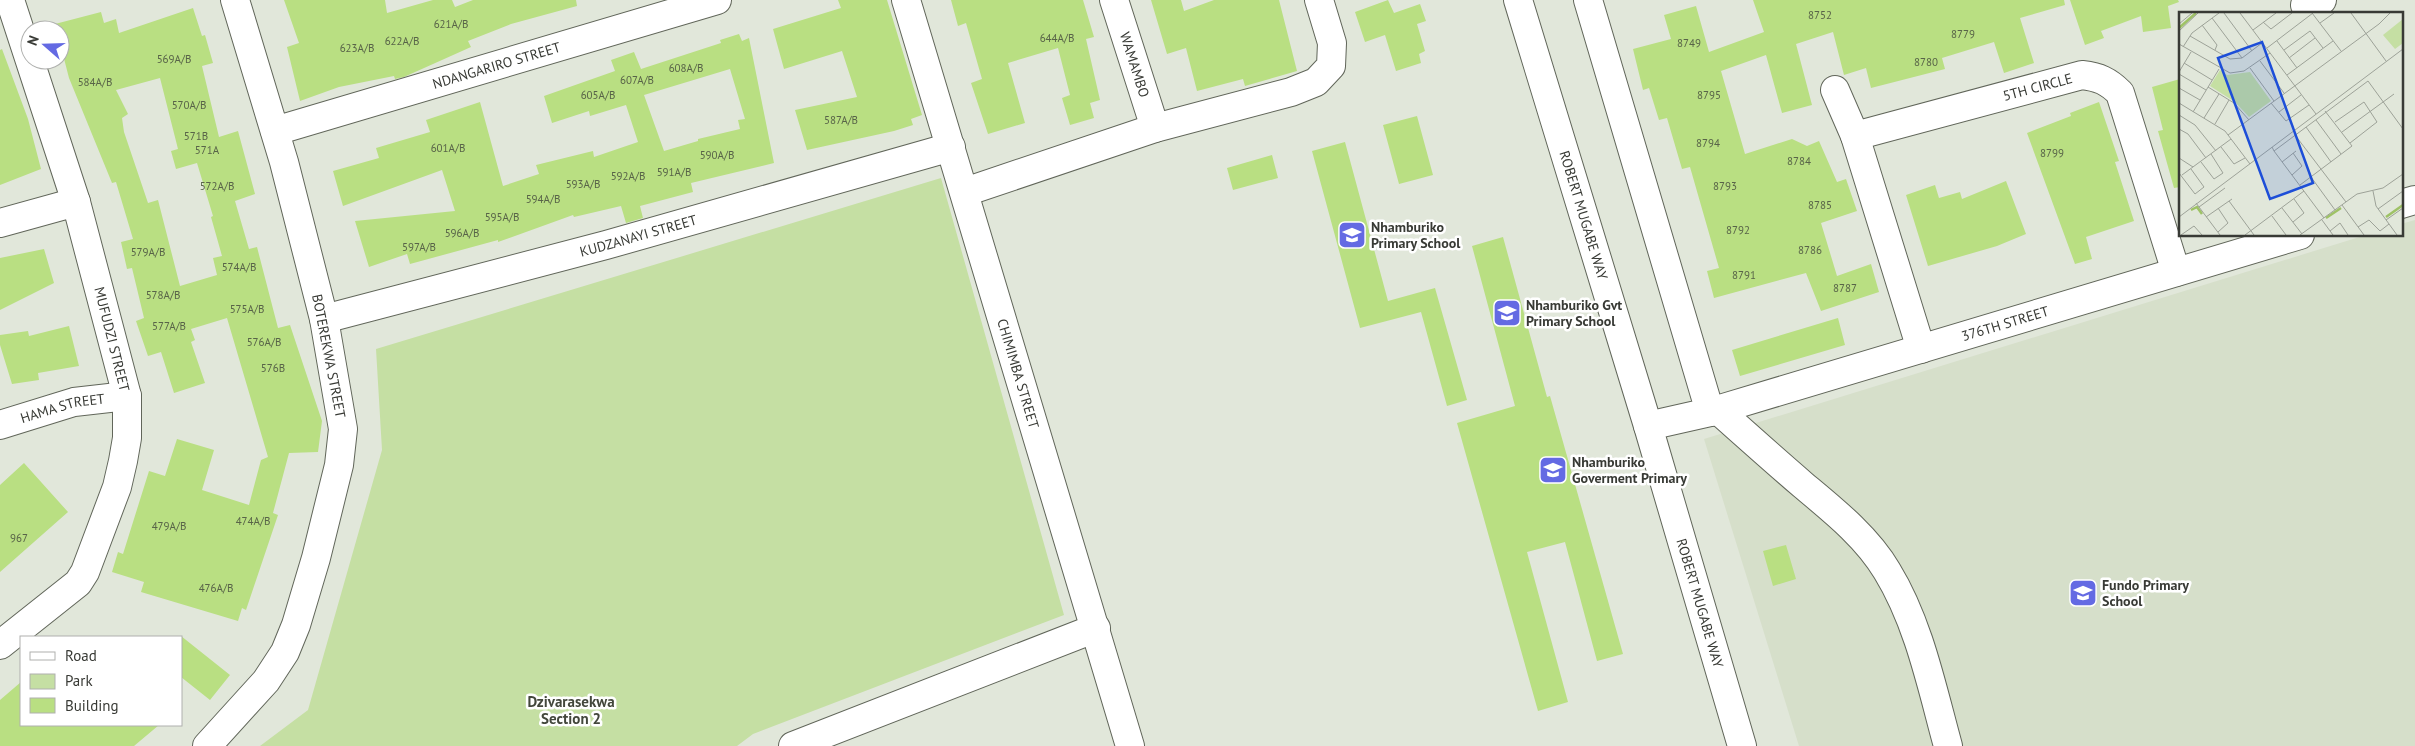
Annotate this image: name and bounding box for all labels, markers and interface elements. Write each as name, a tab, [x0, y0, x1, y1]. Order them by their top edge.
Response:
house number: 8752	[1808, 8, 1832, 22]
inset map	[2179, 12, 2402, 236]
house number: 621A/B	[434, 17, 468, 31]
north arrow	[20, 20, 70, 70]
house number: 8779	[1951, 27, 1975, 41]
street label: WAMAMBO	[1116, 30, 1154, 100]
house number: 644A/B	[1040, 31, 1074, 45]
text: N	[23, 33, 43, 48]
house number: 622A/B	[385, 34, 419, 48]
house number: 8749	[1677, 36, 1701, 50]
street label: NDANGARIRO STREET	[430, 38, 563, 93]
house number: 623A/B	[340, 41, 374, 55]
house number: 569A/B	[157, 52, 191, 66]
house number: 8780	[1914, 55, 1938, 69]
house number: 608A/B	[669, 61, 703, 75]
street label: 5TH CIRCLE	[2001, 69, 2074, 105]
house number: 607A/B	[620, 73, 654, 87]
house number: 584A/B	[78, 75, 112, 89]
house number: 605A/B	[581, 88, 615, 102]
house number: 8795	[1697, 88, 1721, 102]
house number: 570A/B	[172, 98, 206, 112]
house number: 587A/B	[824, 113, 858, 127]
house number: 571B	[184, 129, 208, 143]
house number: 8794	[1696, 136, 1720, 150]
house number: 601A/B	[431, 141, 465, 155]
house number: 571A	[195, 143, 220, 157]
house number: 8799	[2040, 146, 2064, 160]
house number: 590A/B	[700, 148, 734, 162]
street label: ROBERT MUGABE WAY	[1556, 149, 1612, 282]
house number: 8784	[1787, 154, 1811, 168]
house number: 591A/B	[657, 165, 691, 179]
house number: 592A/B	[611, 169, 645, 183]
house number: 593A/B	[566, 177, 600, 191]
house number: 572A/B	[200, 179, 234, 193]
house number: 8793	[1713, 179, 1737, 193]
house number: 594A/B	[526, 192, 560, 206]
house number: 8785	[1808, 198, 1832, 212]
house number: 595A/B	[485, 210, 519, 224]
street label: KUDZANAYI STREET	[578, 211, 699, 261]
place label: Nhamburiko Primary School	[1371, 218, 1461, 252]
school or university icon: Nhamburiko Primary School	[1337, 220, 1367, 250]
house number: 8792	[1726, 223, 1750, 237]
house number: 596A/B	[445, 226, 479, 240]
house number: 597A/B	[402, 240, 436, 254]
house number: 8786	[1798, 243, 1822, 257]
house number: 579A/B	[131, 245, 165, 259]
house number: 574A/B	[222, 260, 256, 274]
house number: 8791	[1732, 268, 1756, 282]
house number: 8787	[1833, 281, 1857, 295]
street label: MUFUDZI STREET	[90, 285, 134, 393]
house number: 578A/B	[146, 288, 180, 302]
street label: BOTEREKWA STREET	[308, 293, 350, 420]
place label: Nhamburiko Gvt Primary School	[1526, 296, 1622, 330]
school or university icon: Nhamburiko Gvt Primary School	[1492, 298, 1522, 328]
house number: 575A/B	[230, 302, 264, 316]
street label: 376TH STREET	[1959, 302, 2051, 345]
street label: CHIMIMBA STREET	[993, 317, 1043, 431]
house number: 577A/B	[152, 319, 186, 333]
house number: 576A/B	[247, 335, 281, 349]
house number: 576B	[261, 361, 285, 375]
street label: HAMA STREET	[18, 390, 106, 427]
place label: Nhamburiko Goverment Primary	[1572, 453, 1687, 487]
school or university icon: Nhamburiko Goverment Primary	[1538, 455, 1568, 485]
house number: 474A/B	[236, 514, 270, 528]
house number: 479A/B	[152, 519, 186, 533]
house number: 967	[10, 531, 28, 545]
street label: ROBERT MUGABE WAY	[1673, 536, 1728, 670]
place label: Fundo Primary School	[2102, 576, 2189, 610]
school or university icon: Fundo Primary School	[2068, 578, 2098, 608]
house number: 476A/B	[199, 581, 233, 595]
legend	[20, 636, 182, 726]
text: Road	[65, 646, 97, 665]
text: Park	[65, 671, 93, 690]
district label: Dzivarasekwa Section 2	[527, 692, 615, 728]
text: Building	[65, 696, 119, 715]

